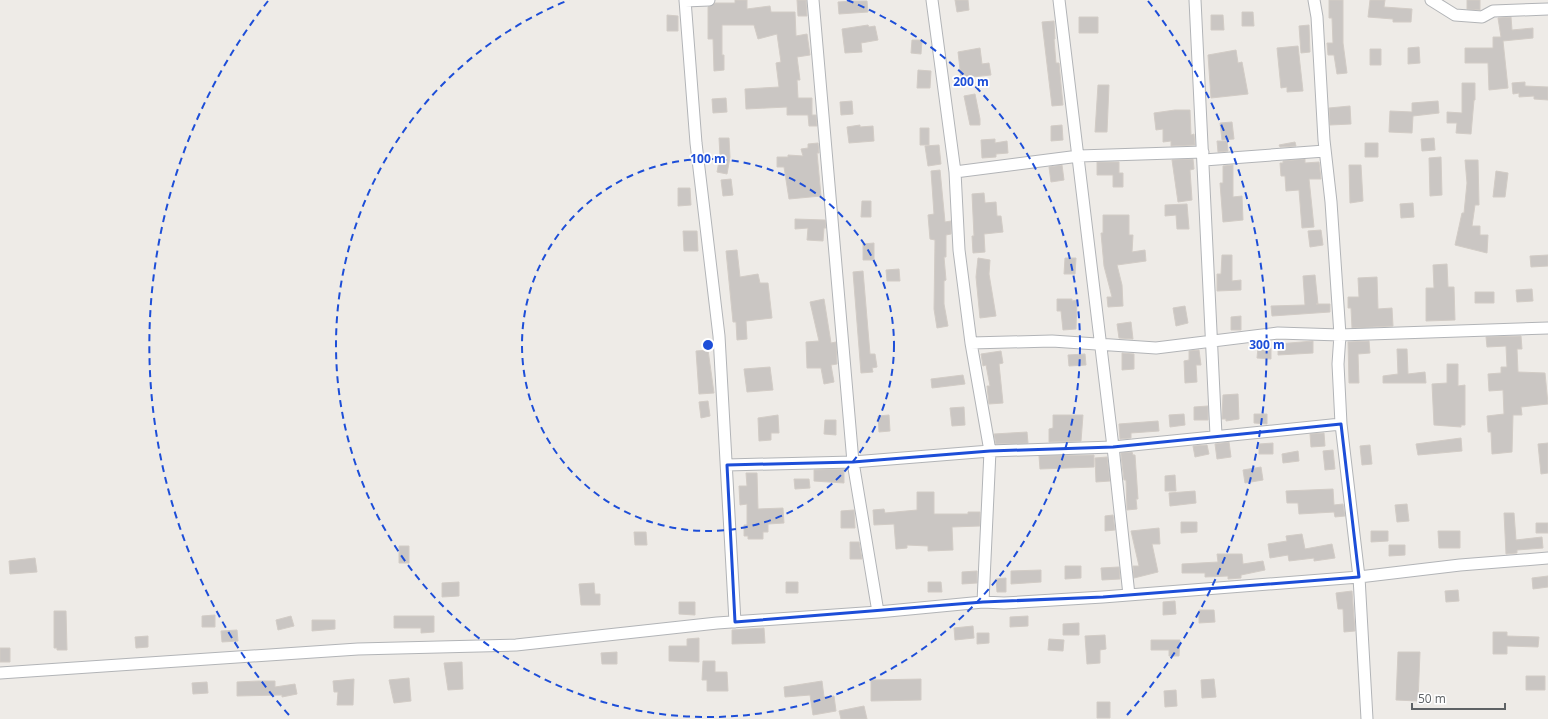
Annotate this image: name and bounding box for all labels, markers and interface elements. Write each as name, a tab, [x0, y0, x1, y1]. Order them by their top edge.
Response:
text: 200 m	[953, 73, 989, 90]
text: 100 m	[690, 150, 726, 167]
text: 300 m	[1249, 336, 1285, 353]
centre of rings	[701, 338, 715, 352]
scale bar	[1412, 685, 1505, 711]
text: 50 m	[1418, 690, 1446, 707]

